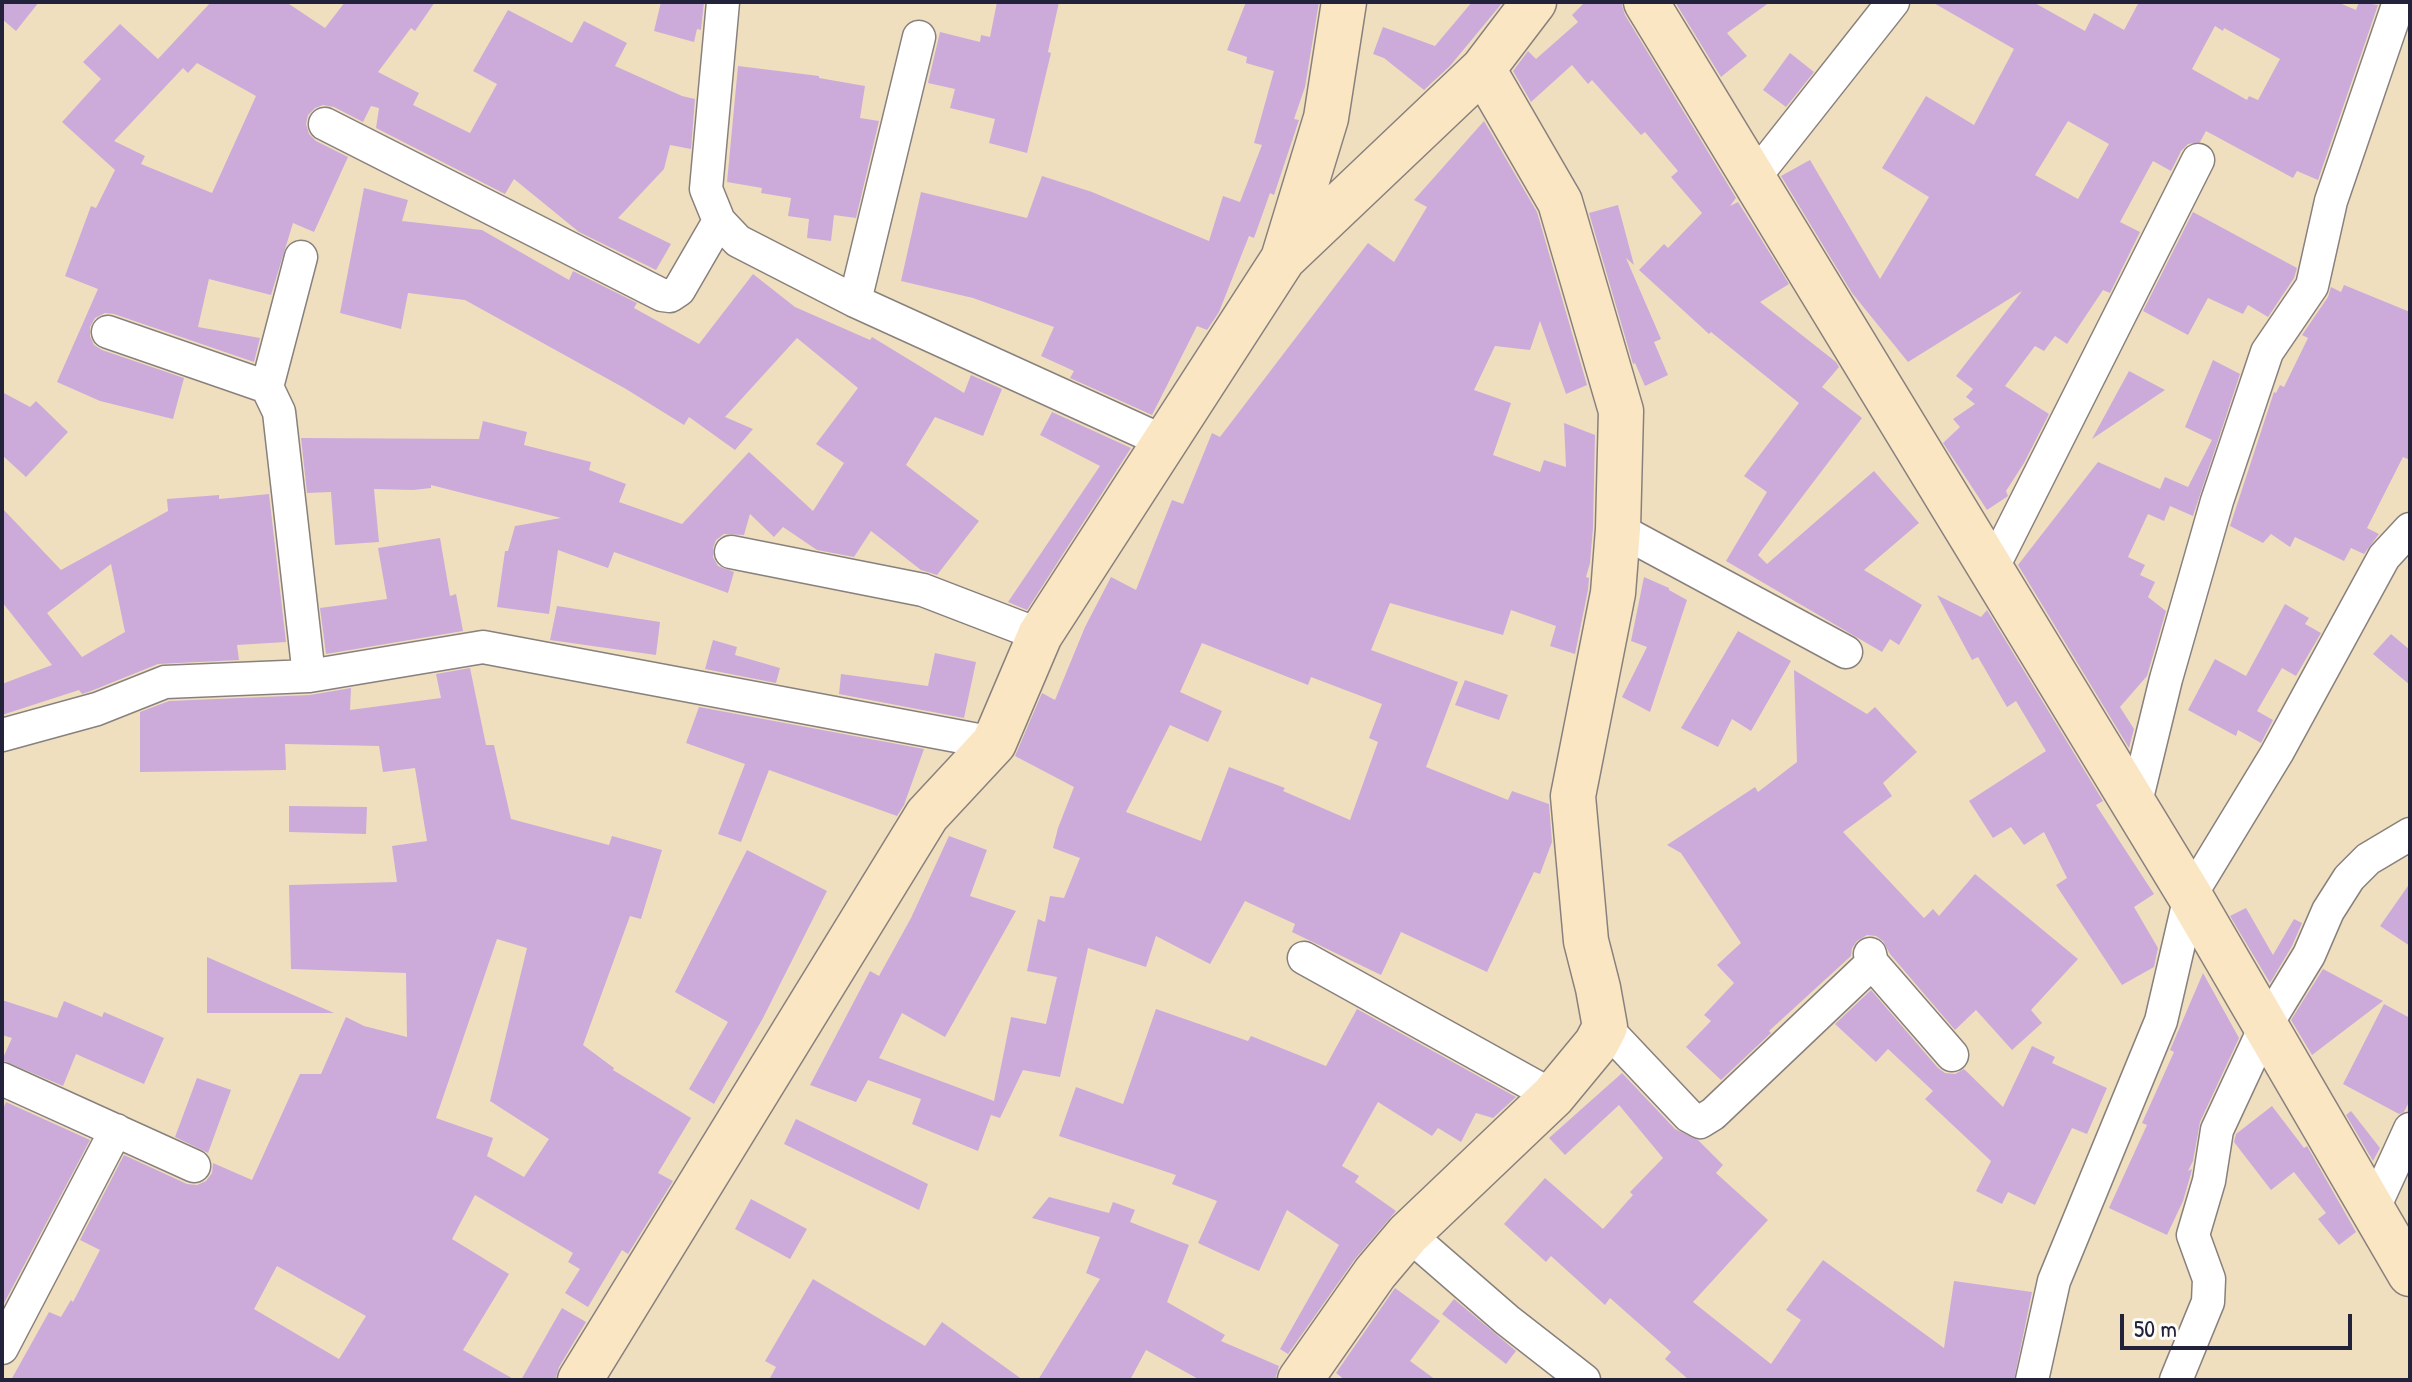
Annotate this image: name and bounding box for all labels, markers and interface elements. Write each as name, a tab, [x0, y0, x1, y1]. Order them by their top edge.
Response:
scale bar	[2124, 1298, 2356, 1348]
text: 50 m	[2134, 1312, 2177, 1344]

